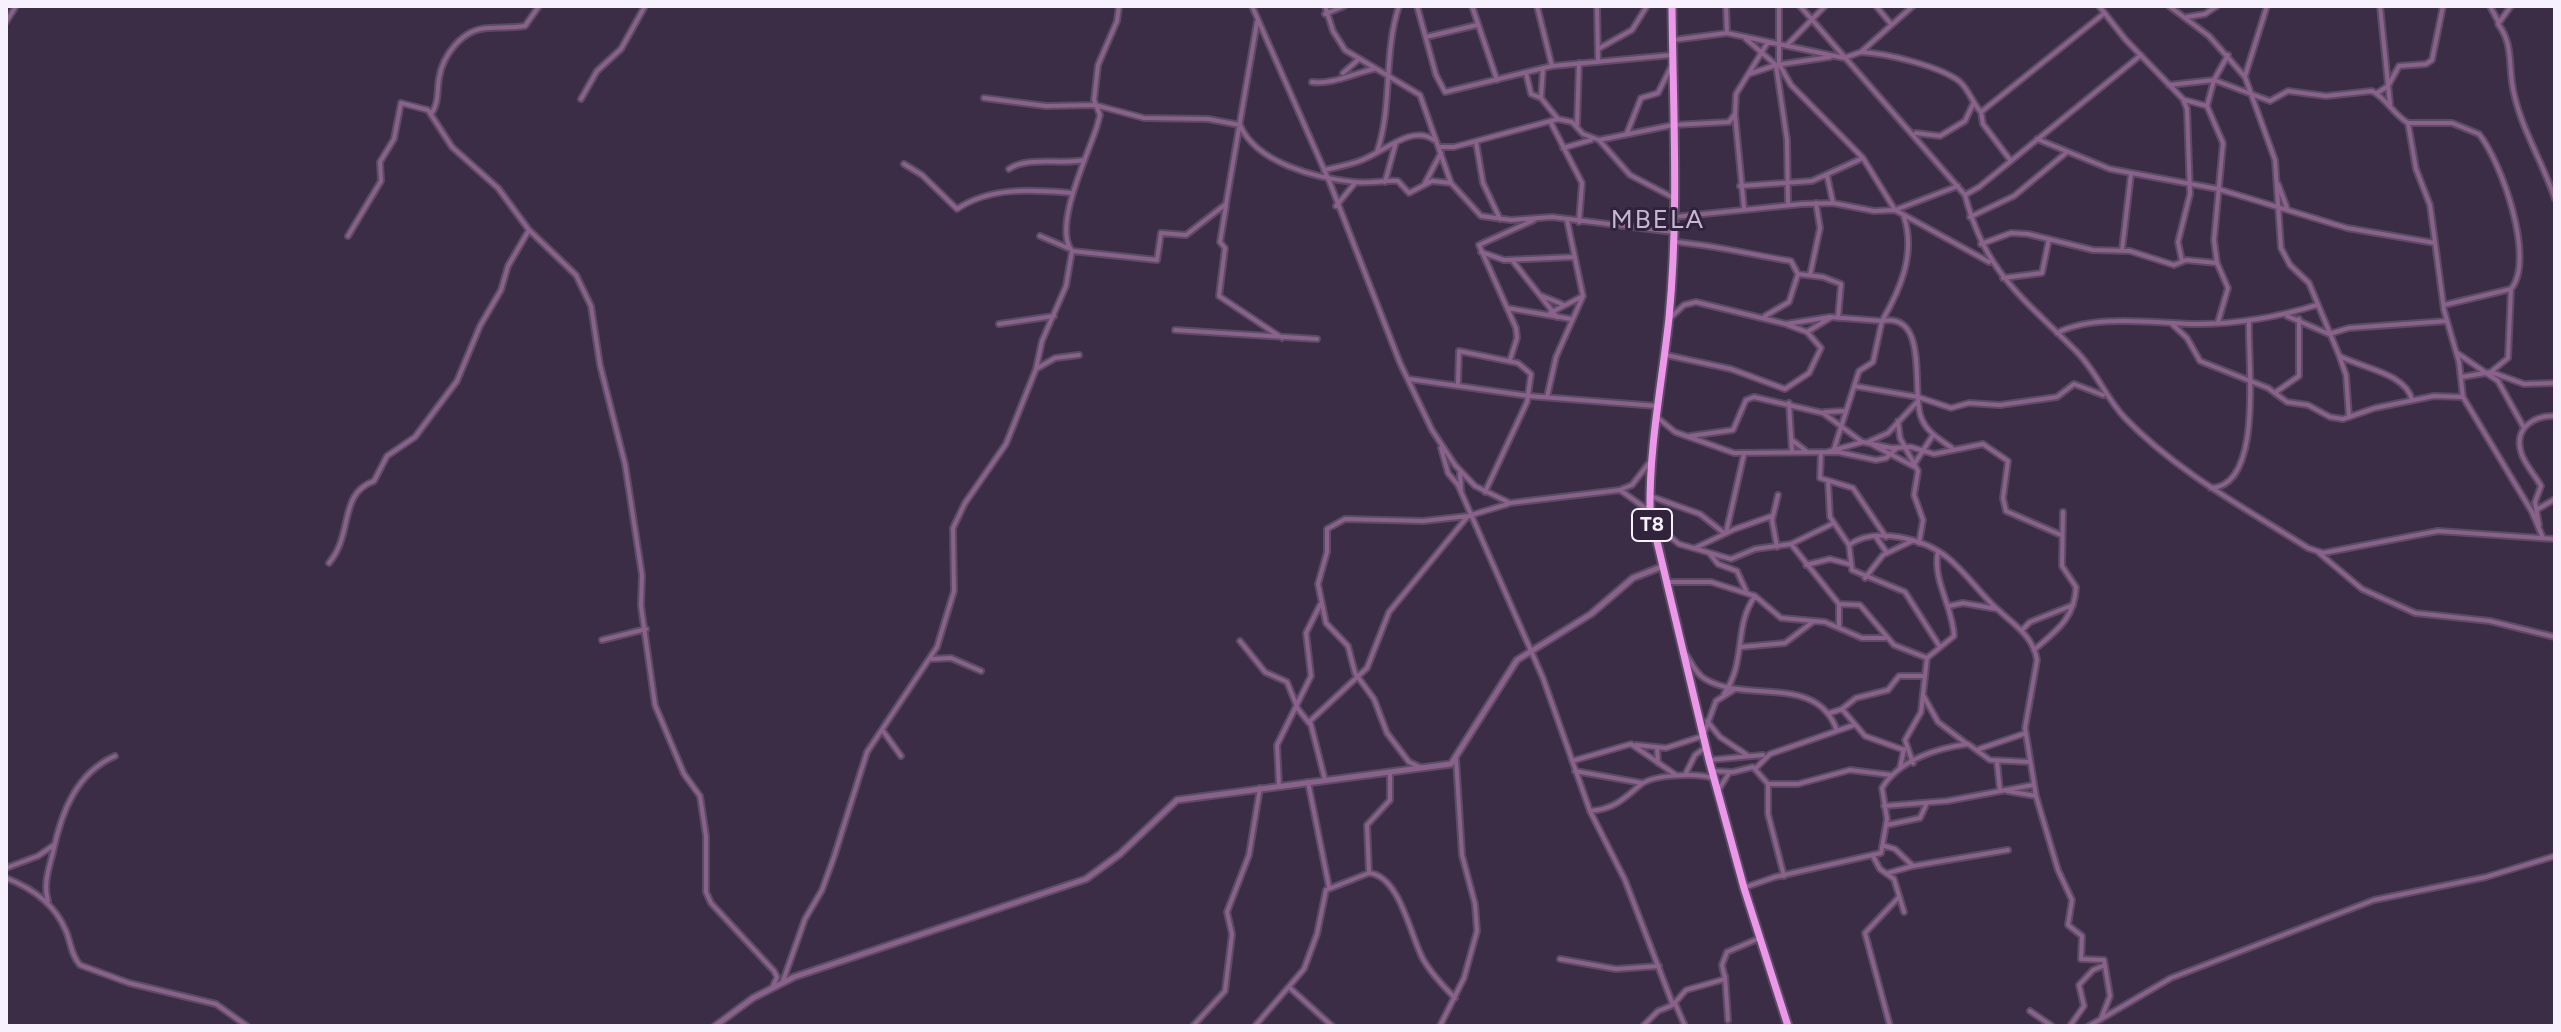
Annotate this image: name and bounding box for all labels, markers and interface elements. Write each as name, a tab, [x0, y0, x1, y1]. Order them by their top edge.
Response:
district label: MBELA	[1611, 204, 1705, 236]
road number: T8	[1632, 509, 1672, 541]

